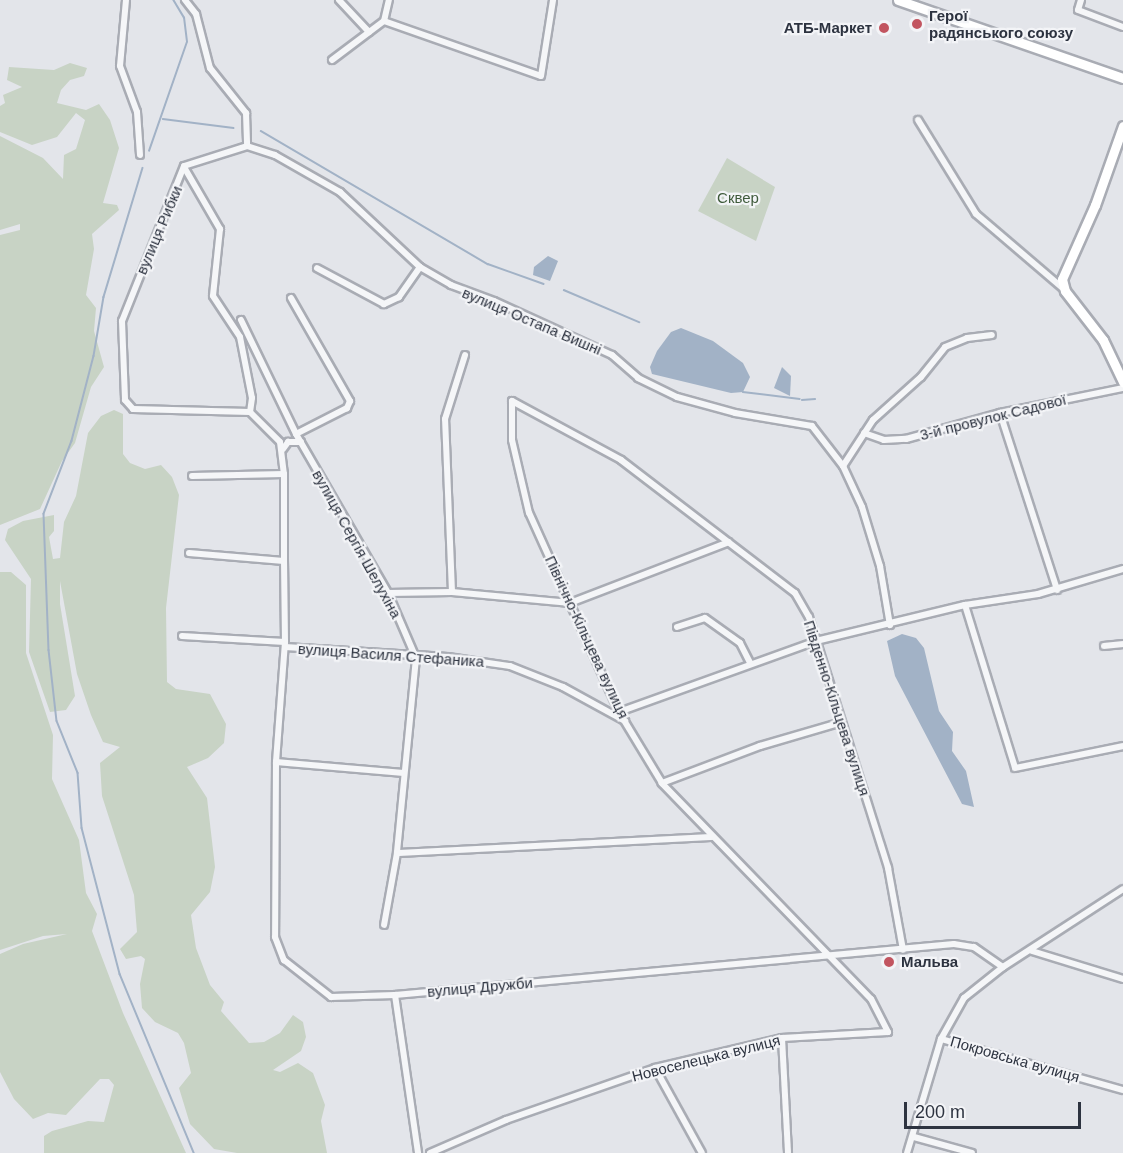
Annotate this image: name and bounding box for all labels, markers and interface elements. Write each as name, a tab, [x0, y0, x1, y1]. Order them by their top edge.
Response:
place label: Герої радянського союзу	[929, 6, 1073, 41]
marker: Герої радянського союзу	[910, 17, 924, 31]
place label: АТБ-Маркет	[784, 19, 872, 37]
marker: АТБ-Маркет	[877, 21, 891, 35]
street label: вулиця Рибки	[132, 183, 186, 277]
park label: Сквер	[717, 189, 759, 207]
street label: вулиця Остапа Вишні	[460, 283, 604, 359]
street label: 3-й провулок Садової	[918, 390, 1068, 444]
street label: вулиця Сергія Шелухіна	[309, 467, 405, 621]
street label: Північно-Кільцева вулиця	[541, 553, 633, 721]
street label: Південно-Кільцева вулиця	[800, 618, 874, 798]
street label: вулиця Василя Стефаника	[297, 640, 485, 670]
place label: Мальва	[901, 953, 958, 971]
marker: Мальва	[882, 955, 896, 969]
street label: вулиця Дружби	[426, 973, 534, 1001]
street label: Новоселецька вулиця	[630, 1031, 782, 1085]
street label: Покровська вулиця	[948, 1032, 1082, 1086]
scale bar	[907, 1090, 1084, 1128]
text: 200 m	[915, 1102, 965, 1122]

